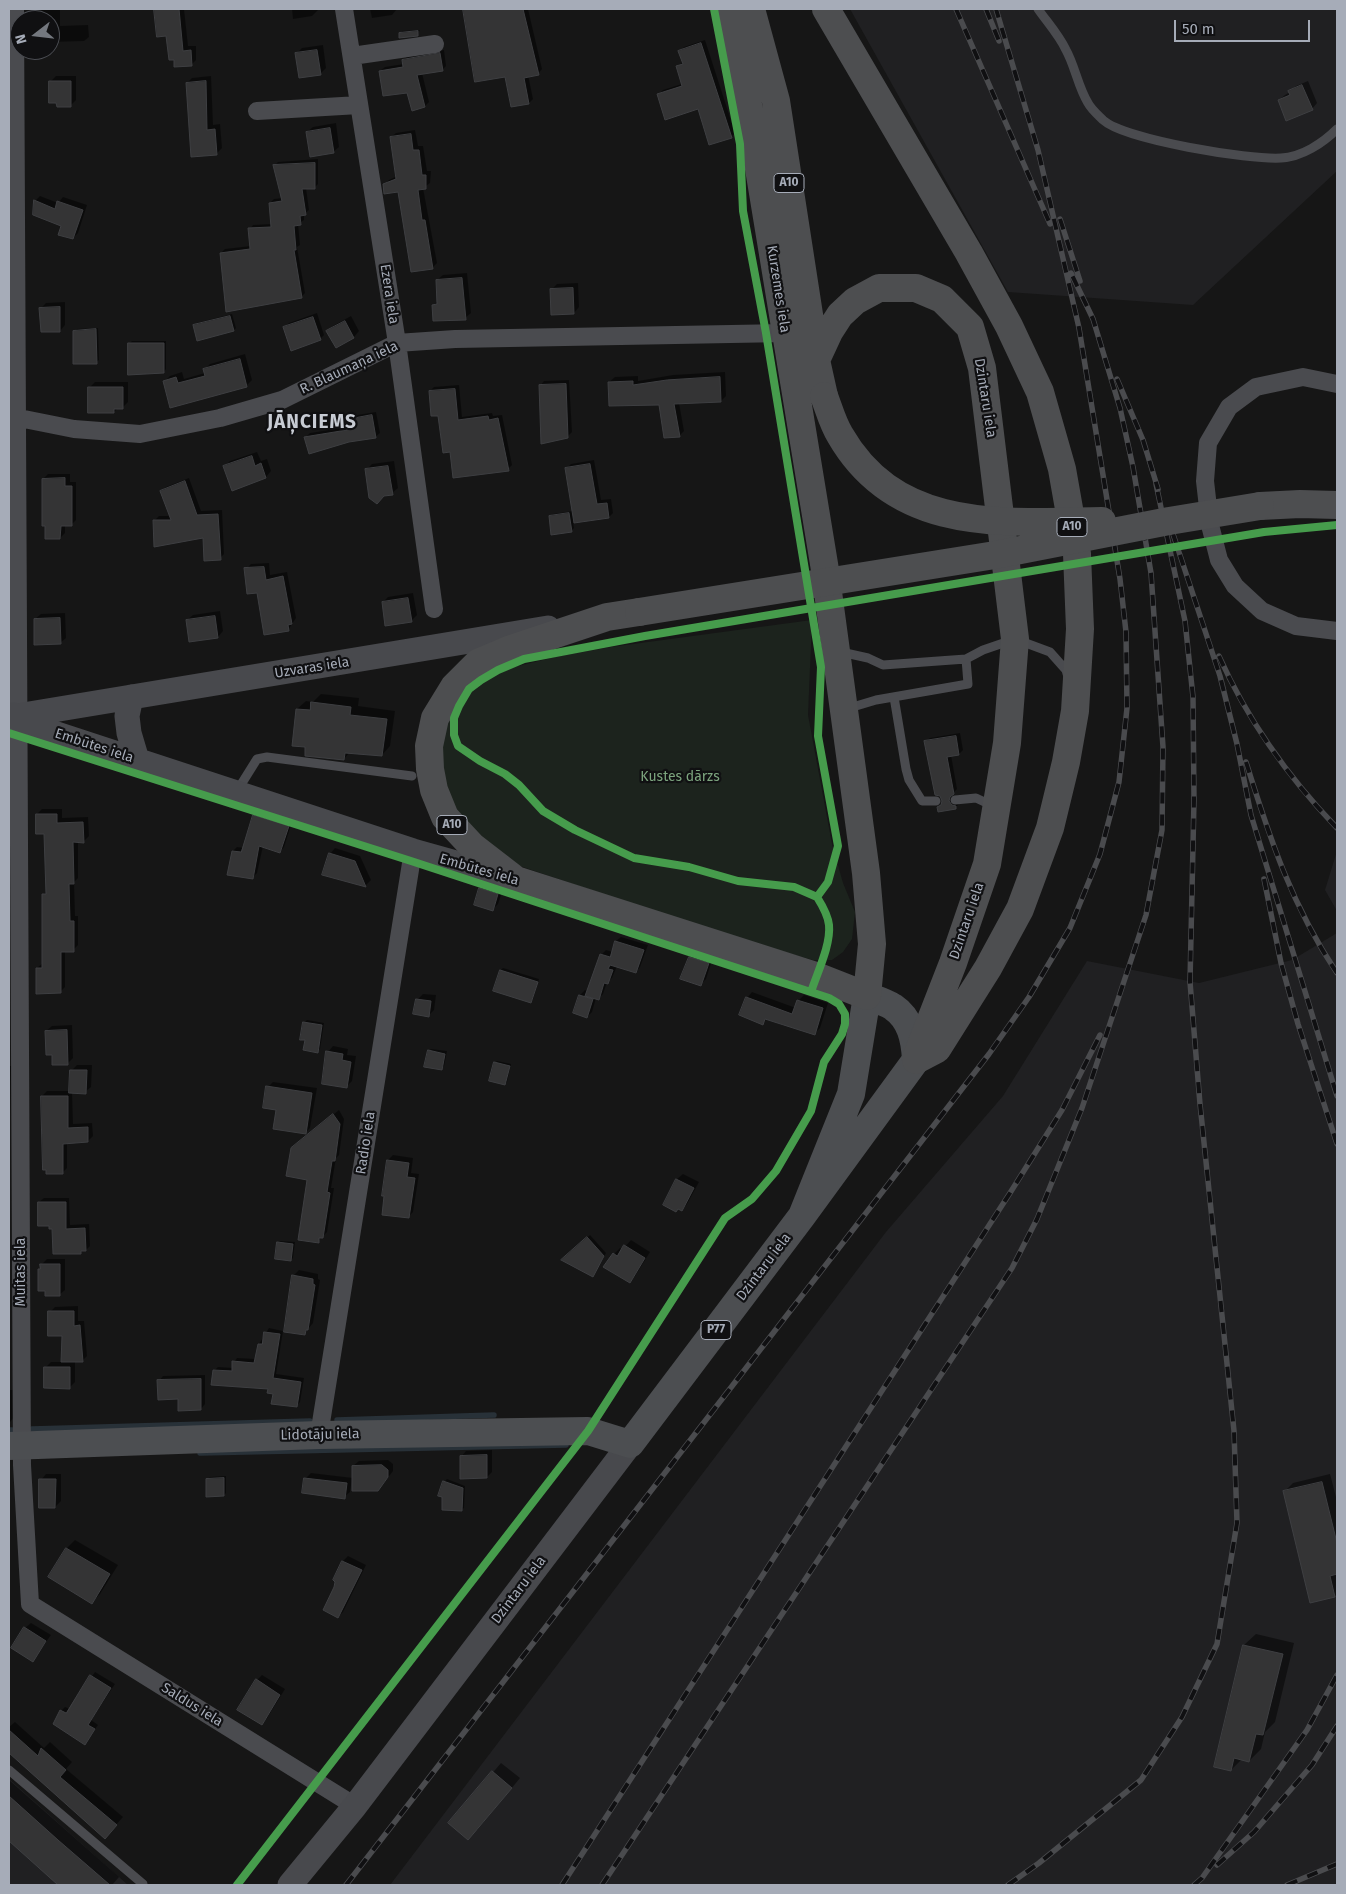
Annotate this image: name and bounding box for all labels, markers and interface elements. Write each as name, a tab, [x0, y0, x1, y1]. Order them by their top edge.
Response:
north arrow	[10, 10, 60, 60]
scale bar	[1176, 10, 1312, 42]
text: 50 m	[1182, 20, 1215, 38]
text: N	[12, 32, 31, 46]
road number: A10	[774, 174, 804, 192]
street label: Kurzemes iela	[763, 244, 793, 334]
street label: Ezera iela	[376, 263, 402, 325]
street label: R. Blaumaņa iela	[297, 338, 401, 398]
street label: Dzintaru iela	[970, 357, 1000, 439]
district label: JĀŅCIEMS	[266, 412, 358, 434]
road number: A10	[1057, 518, 1087, 536]
street label: Uzvaras iela	[273, 654, 351, 682]
street label: Embūtes iela	[53, 725, 135, 767]
park label: Kustes dārzs	[640, 769, 720, 785]
road number: A10	[437, 816, 467, 834]
street label: Embūtes iela	[437, 851, 521, 889]
street label: Dzintaru iela	[946, 880, 988, 962]
street label: Radio iela	[353, 1110, 379, 1176]
street label: Dzintaru iela	[733, 1230, 795, 1304]
street label: Muitas iela	[13, 1238, 29, 1306]
road number: P77	[701, 1320, 731, 1340]
street label: Lidotāju iela	[280, 1426, 360, 1444]
street label: Dzintaru iela	[488, 1553, 550, 1627]
street label: Saldus iela	[158, 1680, 226, 1730]

